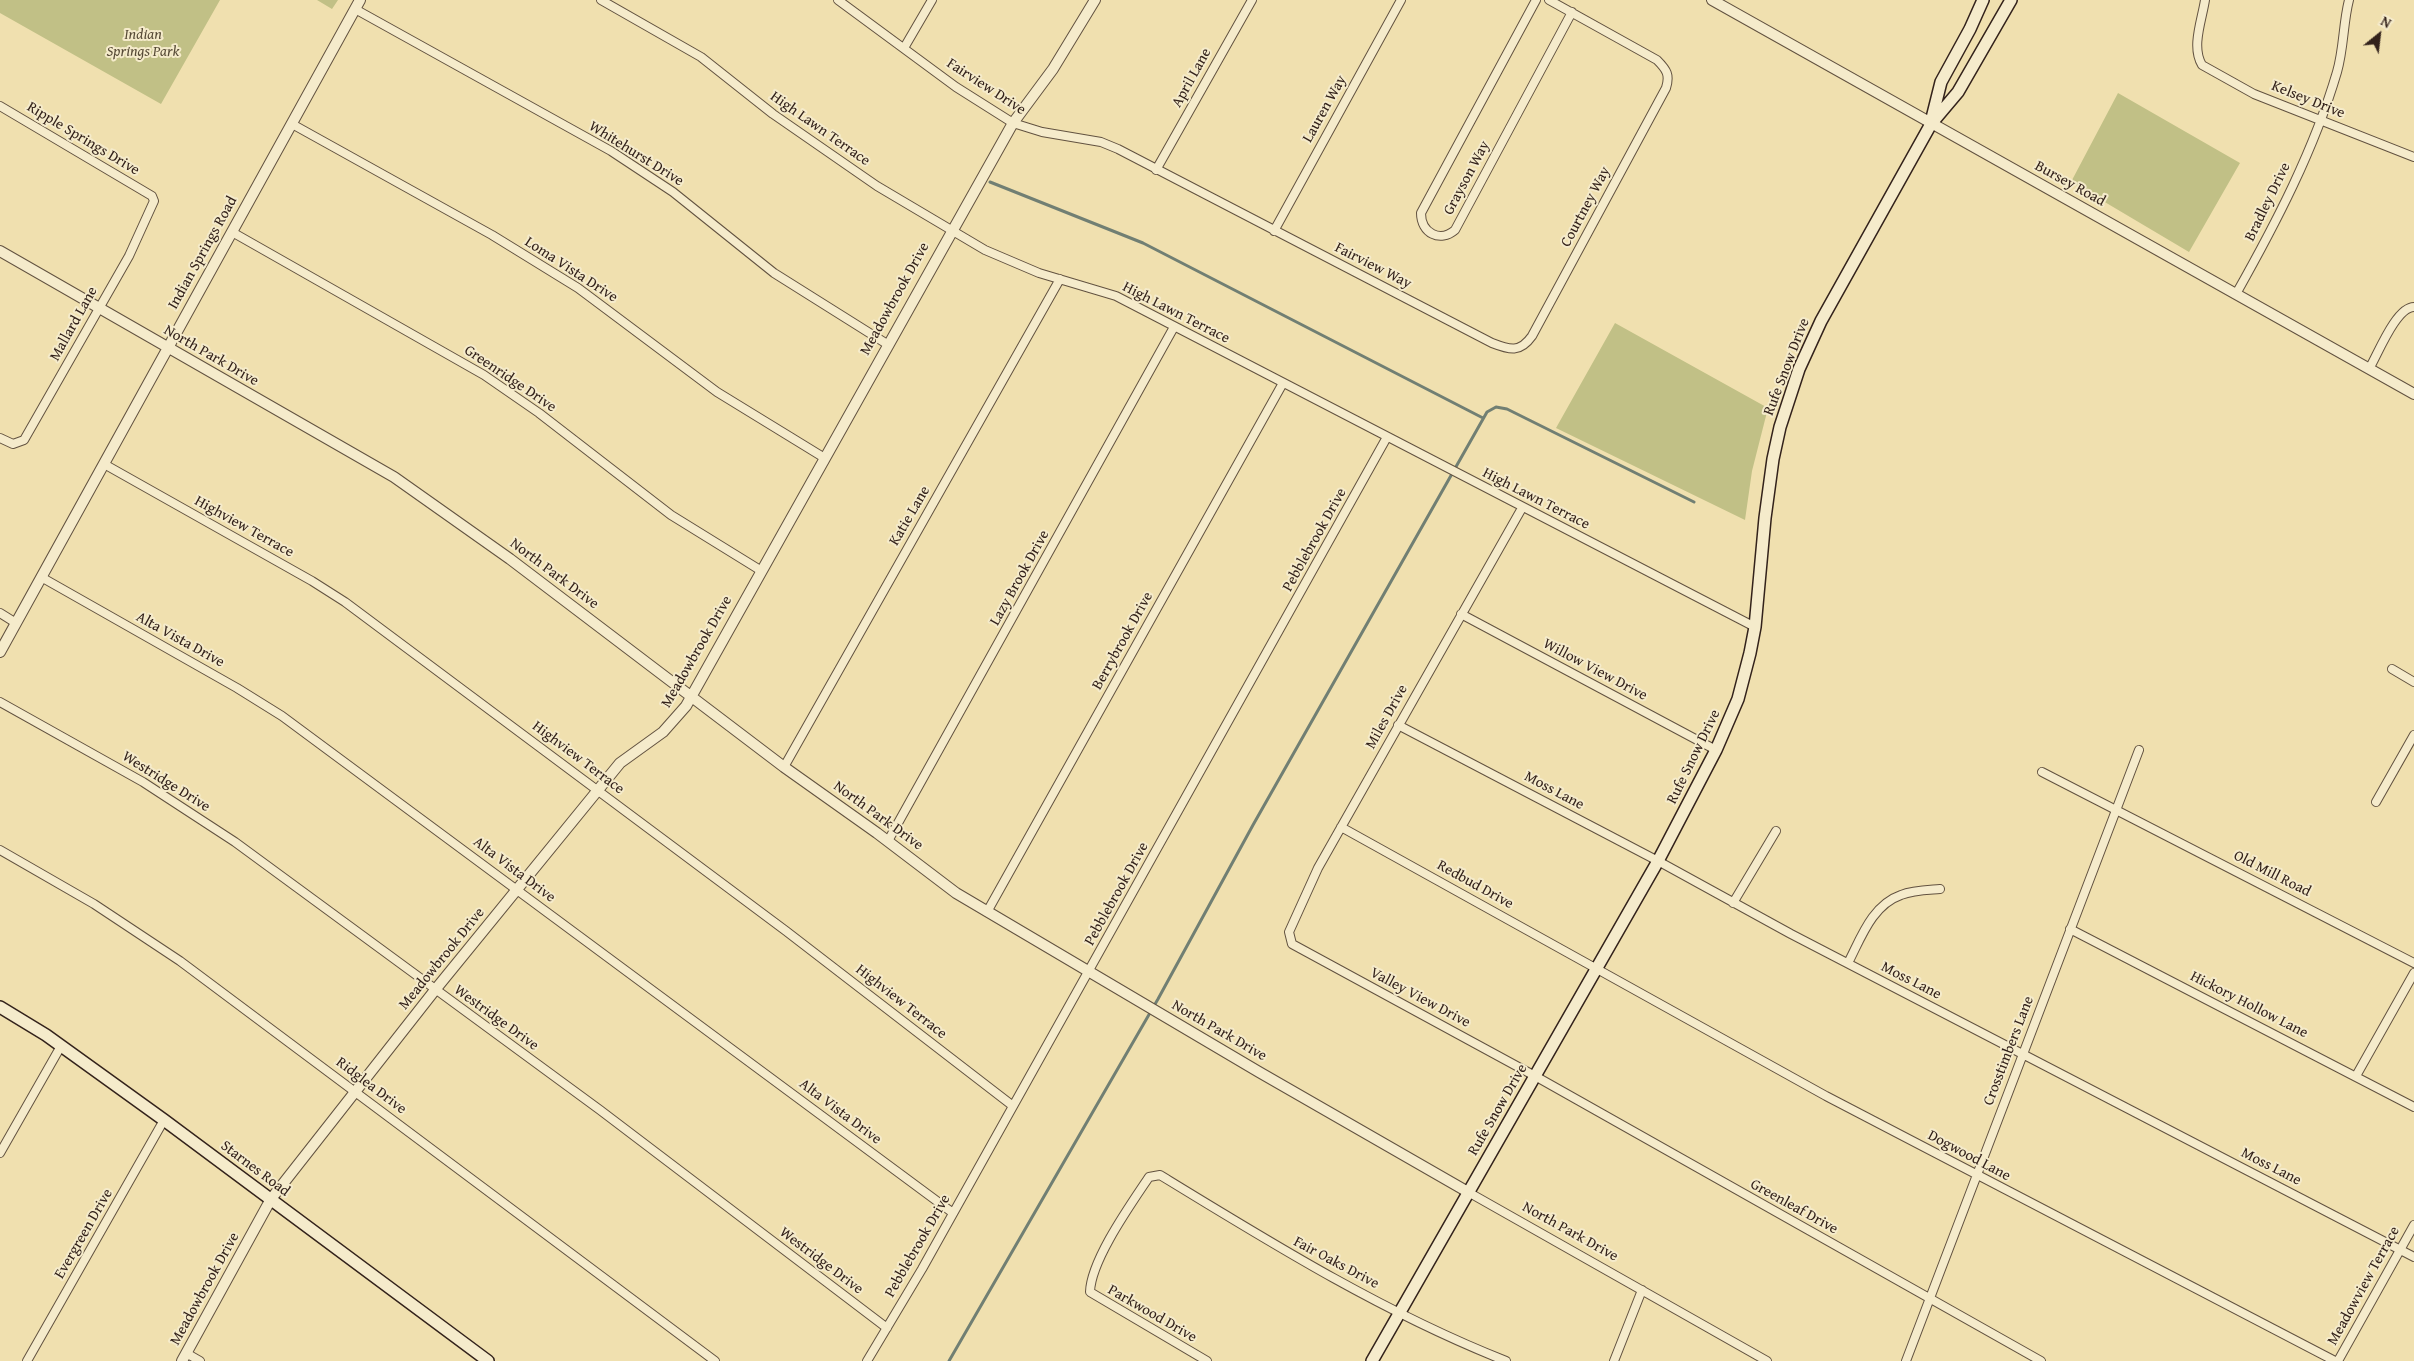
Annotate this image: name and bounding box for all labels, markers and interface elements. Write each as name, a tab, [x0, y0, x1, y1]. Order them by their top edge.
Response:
north arrow	[2354, 10, 2404, 60]
text: N	[2377, 11, 2395, 33]
park label: Indian Springs Park	[107, 26, 179, 61]
street label: April Lane	[1168, 45, 1216, 111]
street label: Fairview Drive	[943, 55, 1029, 119]
street label: Lauren Way	[1299, 72, 1351, 146]
street label: Kelsey Drive	[2269, 77, 2347, 123]
street label: High Lawn Terrace	[767, 88, 873, 170]
street label: Ripple Springs Drive	[23, 98, 143, 180]
street label: Whitehurst Drive	[585, 118, 687, 190]
street label: Grayson Way	[1440, 138, 1494, 218]
street label: Bursey Road	[2032, 157, 2108, 211]
street label: Bradley Drive	[2241, 160, 2295, 244]
street label: Courtney Way	[1557, 164, 1615, 250]
street label: Indian Springs Road	[164, 193, 242, 313]
street label: Loma Vista Drive	[521, 233, 621, 307]
street label: Meadowbrook Drive	[857, 239, 933, 359]
street label: Fairview Way	[1332, 239, 1414, 293]
street label: High Lawn Terrace	[1119, 278, 1233, 348]
street label: Mallard Lane	[46, 284, 102, 364]
street label: Rufe Snow Drive	[1760, 316, 1814, 418]
street label: North Park Drive	[160, 322, 262, 390]
street label: Greenridge Drive	[461, 342, 559, 416]
street label: High Lawn Terrace	[1479, 464, 1593, 534]
street label: Katie Lane	[886, 483, 934, 549]
street label: Pebblebrook Drive	[1279, 485, 1351, 595]
street label: Highview Terrace	[191, 492, 297, 562]
street label: Lazy Brook Drive	[986, 527, 1054, 629]
street label: North Park Drive	[506, 535, 602, 613]
street label: Berrybrook Drive	[1089, 589, 1157, 693]
street label: Meadowbrook Drive	[658, 593, 736, 711]
street label: Alta Vista Drive	[133, 608, 227, 672]
street label: Willow View Drive	[1540, 635, 1650, 705]
street label: Miles Drive	[1362, 682, 1412, 752]
street label: Rufe Snow Drive	[1663, 707, 1725, 807]
street label: Highview Terrace	[528, 718, 628, 798]
street label: Westridge Drive	[119, 748, 213, 816]
street label: Moss Lane	[1521, 768, 1587, 814]
street label: North Park Drive	[830, 777, 926, 855]
street label: Alta Vista Drive	[469, 833, 559, 907]
street label: Pebblebrook Drive	[1081, 839, 1153, 949]
street label: Old Mill Road	[2230, 847, 2314, 901]
street label: Redbud Drive	[1434, 857, 1516, 913]
street label: Meadowbrook Drive	[395, 904, 489, 1014]
street label: Moss Lane	[1878, 958, 1944, 1004]
street label: Highview Terrace	[852, 961, 950, 1043]
street label: Valley View Drive	[1367, 964, 1473, 1032]
street label: Hickory Hollow Lane	[2187, 968, 2311, 1042]
street label: Westridge Drive	[450, 981, 542, 1055]
street label: Crosstimbers Lane	[1980, 994, 2038, 1108]
street label: North Park Drive	[1168, 997, 1270, 1065]
street label: Ridglea Drive	[332, 1054, 410, 1118]
street label: Rufe Snow Drive	[1465, 1061, 1531, 1159]
street label: Alta Vista Drive	[795, 1075, 885, 1149]
street label: Dogwood Lane	[1925, 1127, 2013, 1185]
street label: Starnes Road	[217, 1137, 293, 1201]
street label: Moss Lane	[2238, 1144, 2304, 1190]
street label: Greenleaf Drive	[1747, 1176, 1841, 1238]
street label: Evergreen Drive	[51, 1186, 117, 1282]
street label: Pebblebrook Drive	[881, 1191, 955, 1301]
street label: North Park Drive	[1519, 1198, 1621, 1266]
street label: Meadowview Terrace	[2324, 1223, 2404, 1349]
street label: Westridge Drive	[776, 1224, 866, 1298]
street label: Meadowbrook Drive	[167, 1229, 243, 1349]
street label: Fair Oaks Drive	[1290, 1233, 1382, 1293]
street label: Parkwood Drive	[1104, 1281, 1200, 1347]

